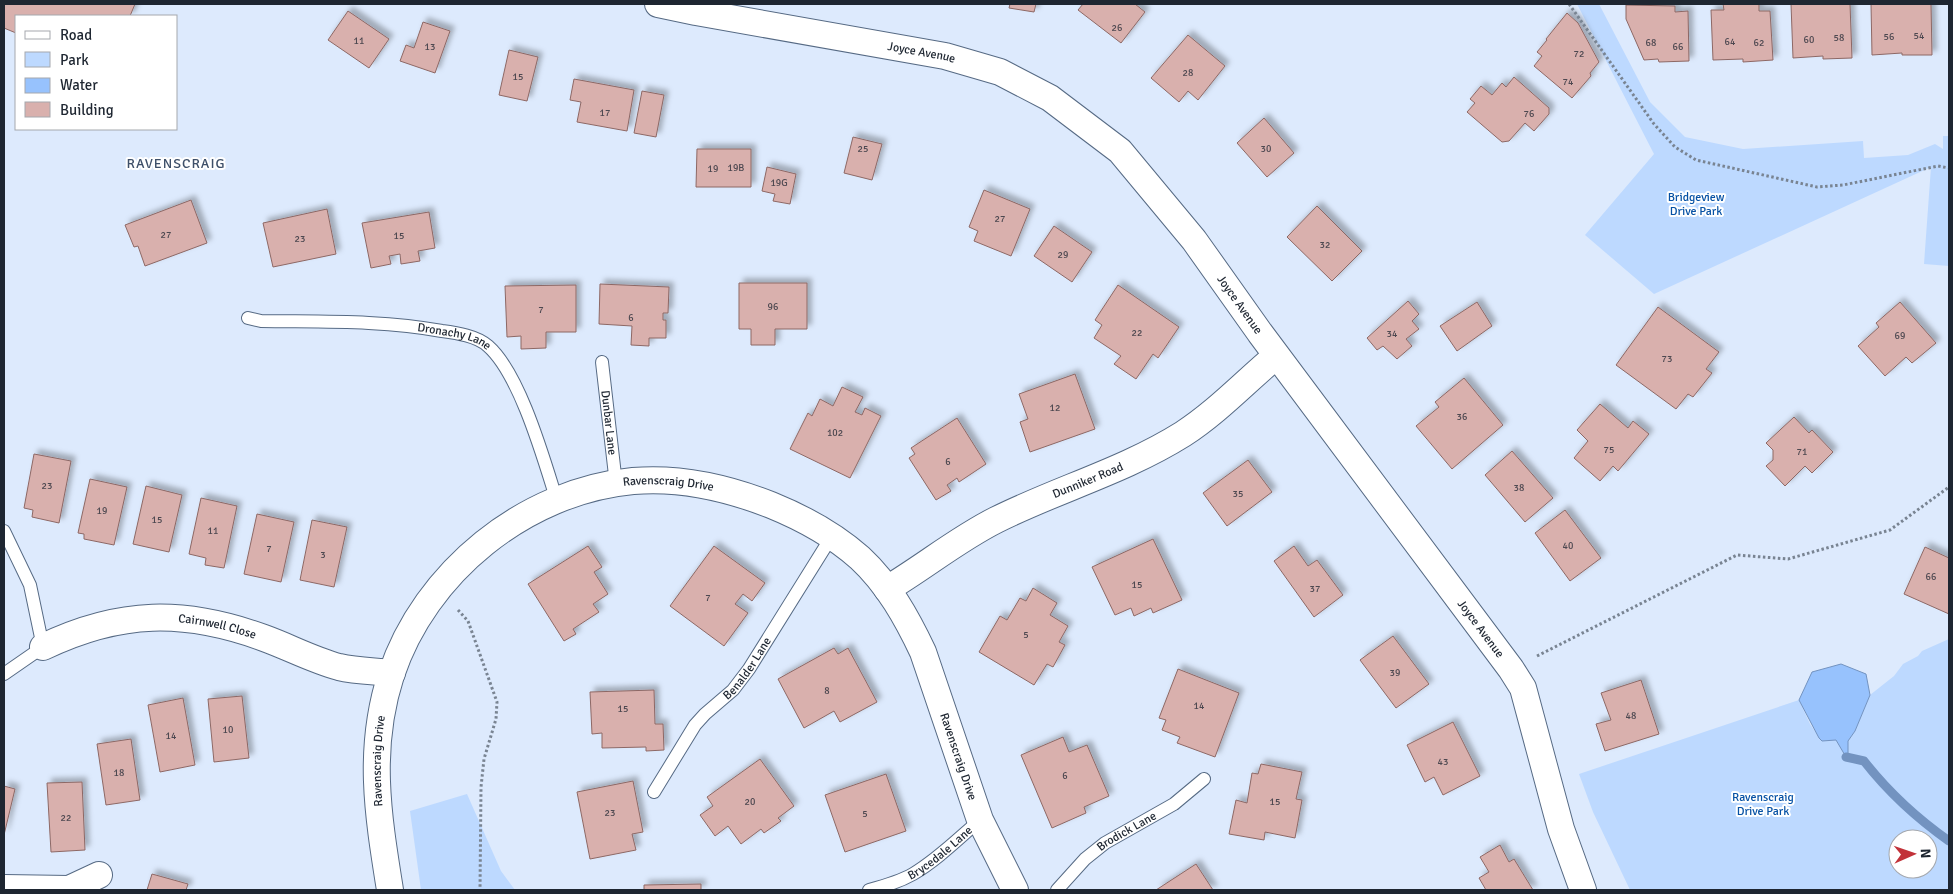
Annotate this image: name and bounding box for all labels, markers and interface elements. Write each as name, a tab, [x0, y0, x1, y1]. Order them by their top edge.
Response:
legend	[15, 15, 178, 130]
house number: 26	[1112, 22, 1122, 34]
text: Road	[60, 26, 92, 44]
house number: 54	[1914, 30, 1925, 42]
house number: 56	[1884, 31, 1894, 43]
house number: 58	[1834, 32, 1844, 44]
house number: 60	[1804, 34, 1814, 46]
house number: 11	[354, 35, 364, 47]
house number: 64	[1725, 36, 1736, 48]
house number: 68	[1646, 37, 1656, 49]
house number: 62	[1754, 37, 1764, 49]
street label: Joyce Avenue	[886, 39, 957, 67]
house number: 13	[425, 41, 435, 53]
house number: 66	[1673, 41, 1683, 53]
house number: 72	[1574, 48, 1584, 60]
text: Park	[60, 51, 89, 69]
house number: 28	[1183, 67, 1193, 79]
house number: 15	[513, 71, 523, 83]
text: Water	[60, 76, 98, 94]
house number: 74	[1563, 76, 1574, 88]
text: Building	[60, 101, 114, 119]
house number: 17	[600, 107, 610, 119]
house number: 76	[1524, 108, 1534, 120]
house number: 25	[858, 143, 868, 155]
house number: 30	[1261, 143, 1271, 155]
district label: RAVENSCRAIG	[127, 155, 226, 172]
house number: 19B	[728, 162, 744, 174]
house number: 19	[708, 163, 718, 175]
house number: 19G	[770, 177, 788, 189]
park label: Bridgeview Drive Park	[1668, 190, 1725, 219]
house number: 27	[995, 213, 1005, 225]
house number: 27	[161, 229, 171, 241]
house number: 15	[394, 230, 404, 242]
house number: 23	[295, 233, 305, 245]
house number: 32	[1320, 239, 1330, 251]
house number: 29	[1058, 249, 1068, 261]
street label: Joyce Avenue	[1213, 272, 1265, 337]
house number: 96	[768, 301, 778, 313]
house number: 7	[538, 304, 544, 316]
house number: 6	[628, 312, 634, 324]
street label: Dronachy Lane	[416, 320, 494, 353]
house number: 22	[1132, 327, 1142, 339]
house number: 34	[1387, 328, 1398, 340]
house number: 69	[1895, 330, 1905, 342]
house number: 73	[1662, 353, 1672, 365]
street label: Dunbar Lane	[597, 389, 620, 456]
house number: 12	[1050, 402, 1060, 414]
house number: 36	[1457, 411, 1467, 423]
house number: 102	[827, 427, 843, 439]
house number: 75	[1604, 444, 1614, 456]
house number: 71	[1797, 446, 1807, 458]
house number: 6	[945, 456, 951, 468]
street label: Dunniker Road	[1050, 459, 1126, 502]
street label: Ravenscraig Drive	[622, 473, 715, 495]
house number: 23	[42, 480, 52, 492]
house number: 38	[1514, 482, 1524, 494]
house number: 35	[1233, 488, 1243, 500]
house number: 19	[97, 505, 107, 517]
house number: 15	[152, 514, 162, 526]
house number: 11	[208, 525, 218, 537]
house number: 40	[1563, 540, 1573, 552]
house number: 7	[266, 543, 272, 555]
house number: 3	[320, 549, 326, 561]
house number: 66	[1926, 571, 1936, 583]
house number: 15	[1132, 579, 1142, 591]
house number: 37	[1310, 583, 1320, 595]
house number: 7	[705, 592, 711, 604]
street label: Joyce Avenue	[1454, 597, 1507, 661]
street label: Cairnwell Close	[178, 611, 258, 643]
house number: 5	[1023, 629, 1029, 641]
street label: Benalder Lane	[720, 635, 775, 703]
house number: 39	[1390, 667, 1400, 679]
house number: 8	[824, 685, 830, 697]
house number: 14	[1194, 700, 1205, 712]
house number: 15	[618, 703, 628, 715]
house number: 48	[1626, 710, 1636, 722]
street label: Ravenscraig Drive	[936, 711, 980, 802]
street label: Ravenscraig Drive	[370, 714, 389, 807]
house number: 10	[223, 724, 233, 736]
house number: 14	[166, 730, 177, 742]
house number: 43	[1438, 756, 1448, 768]
house number: 18	[114, 767, 124, 779]
house number: 6	[1062, 770, 1068, 782]
park label: Ravenscraig Drive Park	[1732, 790, 1794, 819]
house number: 20	[745, 796, 755, 808]
house number: 15	[1270, 796, 1280, 808]
house number: 23	[605, 807, 615, 819]
house number: 5	[862, 808, 868, 820]
street label: Brodick Lane	[1094, 808, 1159, 855]
house number: 22	[61, 812, 71, 824]
street label: Brycedale Lane	[905, 823, 976, 883]
north arrow	[1888, 829, 1938, 879]
text: N	[1917, 848, 1934, 859]

